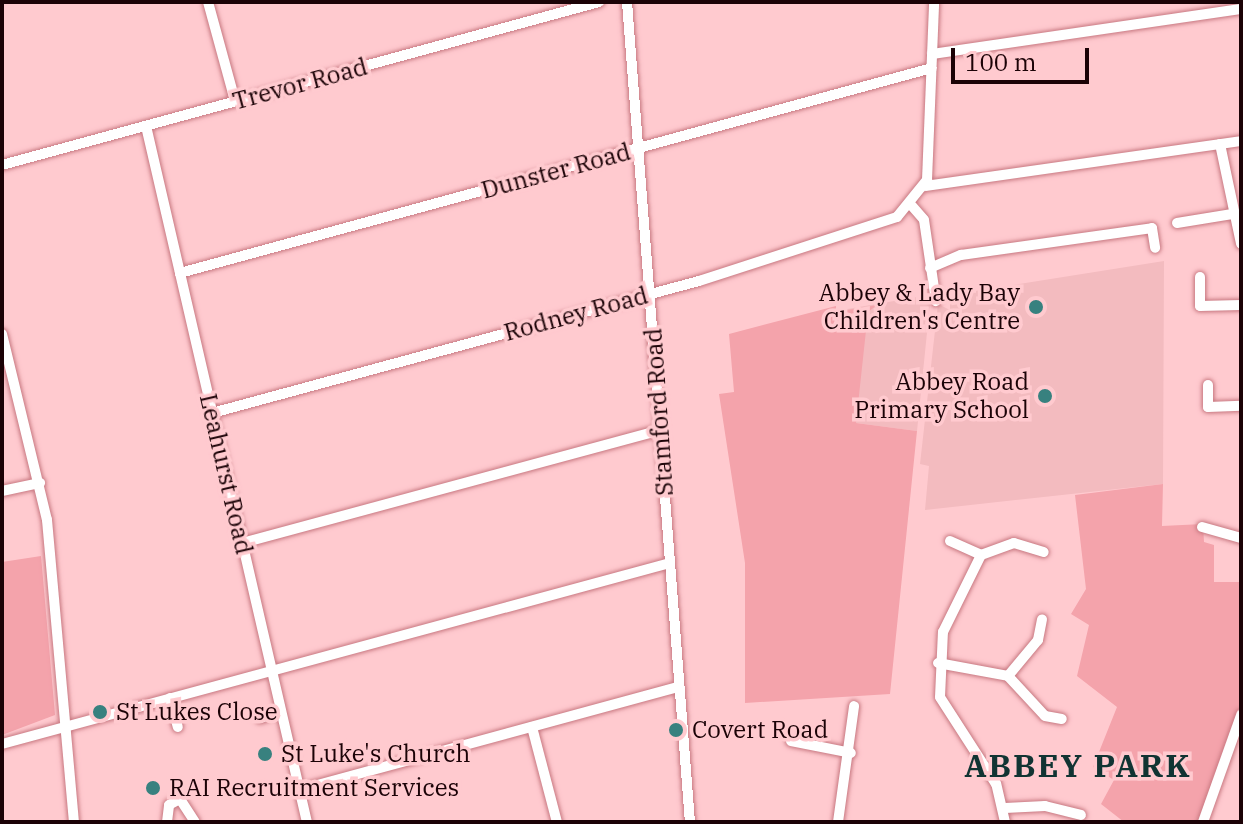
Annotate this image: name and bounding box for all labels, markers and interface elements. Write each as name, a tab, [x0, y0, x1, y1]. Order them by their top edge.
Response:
scale bar	[955, 32, 1093, 82]
text: 100 m	[965, 46, 1037, 78]
street label: Trevor Road	[229, 52, 371, 116]
street label: Dunster Road	[478, 137, 634, 205]
place label: Abbey & Lady Bay Children's Centre	[819, 279, 1020, 335]
street label: Rodney Road	[501, 281, 651, 347]
marker: Abbey & Lady Bay Children's Centre	[1027, 298, 1045, 316]
street label: Stamford Road	[639, 327, 679, 497]
place label: Abbey Road Primary School	[854, 368, 1029, 424]
marker: Abbey Road Primary School	[1036, 387, 1054, 405]
street label: Leahurst Road	[194, 391, 258, 557]
place label: St Lukes Close	[116, 698, 278, 726]
marker: St Lukes Close	[91, 703, 109, 721]
place label: Covert Road	[692, 716, 828, 744]
marker: Covert Road	[667, 721, 685, 739]
place label: St Luke's Church	[281, 740, 471, 768]
marker: St Luke's Church	[256, 745, 274, 763]
district label: ABBEY PARK	[964, 746, 1192, 784]
place label: RAI Recruitment Services	[169, 774, 459, 802]
marker: RAI Recruitment Services	[144, 779, 162, 797]

